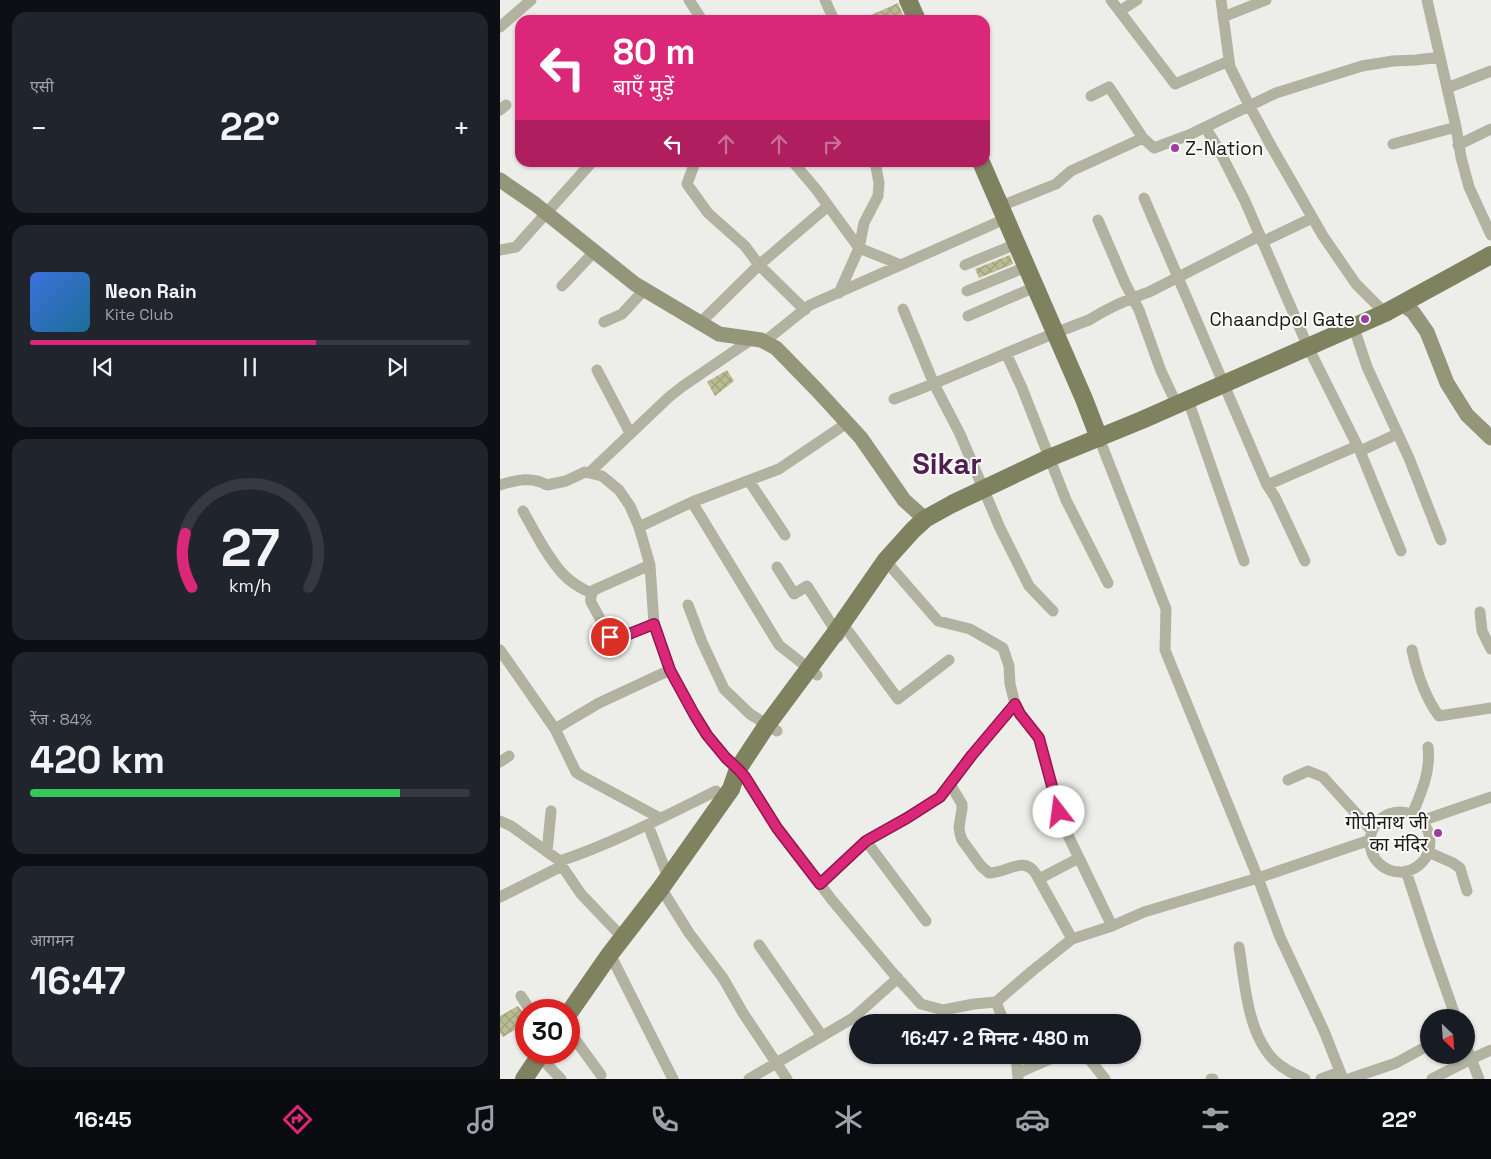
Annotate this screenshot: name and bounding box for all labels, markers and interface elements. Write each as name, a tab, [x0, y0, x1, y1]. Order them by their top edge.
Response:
text: 80 m	[613, 30, 695, 74]
icon: left	[530, 35, 595, 100]
text: बाएँ मुड़ें	[613, 73, 674, 101]
text: एसी	[30, 76, 54, 97]
text: 22°	[220, 103, 280, 151]
text: −	[30, 110, 47, 146]
text: +	[453, 110, 470, 146]
icon: left	[659, 130, 687, 158]
icon: ahead	[712, 130, 740, 158]
icon: ahead	[765, 130, 793, 158]
icon: right	[818, 130, 846, 158]
place label: Z-Nation	[1185, 136, 1263, 161]
marker: Z-Nation	[1169, 142, 1181, 154]
text: Neon Rain	[105, 279, 197, 304]
text: Kite Club	[105, 304, 174, 325]
place label: Chaandpol Gate	[1209, 307, 1355, 332]
marker: Chaandpol Gate	[1359, 313, 1371, 325]
icon: previous	[89, 353, 117, 381]
icon: pause	[236, 353, 264, 381]
icon: next	[383, 353, 411, 381]
district label: Sikar	[912, 445, 982, 482]
text: 27	[220, 515, 280, 581]
text: km/h	[229, 574, 271, 597]
pin	[589, 616, 631, 658]
icon: arrive	[596, 623, 624, 651]
text: रेंज · 84%	[30, 709, 92, 730]
text: 420 km	[30, 736, 165, 784]
position arrow	[1032, 785, 1084, 837]
place label: गोपीनाथ जी का मंदिर	[1345, 810, 1429, 857]
marker: गोपीनाथ जी का मंदिर	[1432, 827, 1444, 839]
text: आगमन	[30, 930, 74, 951]
text: 16:47	[30, 957, 126, 1005]
speed limit sign: 30	[515, 999, 580, 1064]
north arrow	[1420, 1009, 1475, 1064]
map controls	[1420, 1009, 1475, 1064]
text: 16:47 · 2 मिनट · 480 m	[901, 1026, 1089, 1051]
icon: directions	[280, 1102, 315, 1137]
icon: music	[464, 1102, 499, 1137]
icon: phone	[647, 1102, 682, 1137]
icon: climate	[831, 1102, 866, 1137]
icon: car	[1015, 1102, 1050, 1137]
icon: filters	[1198, 1102, 1233, 1137]
text: 16:45	[74, 1105, 132, 1133]
text: 22°	[1382, 1105, 1417, 1133]

